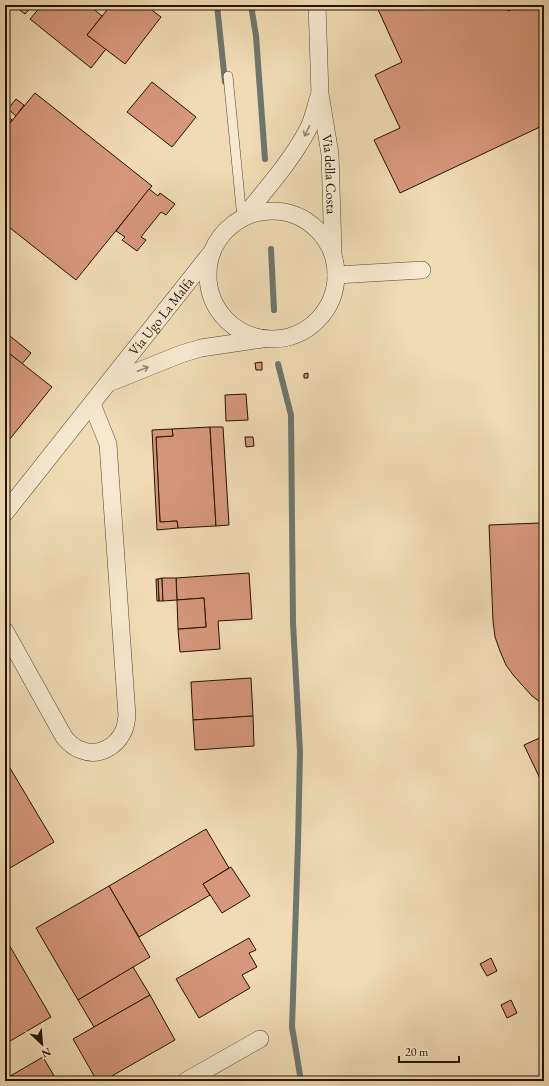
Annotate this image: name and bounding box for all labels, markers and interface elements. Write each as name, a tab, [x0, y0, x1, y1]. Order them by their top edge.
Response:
one-way arrow	[303, 125, 310, 137]
street label: Via della Costa	[318, 133, 341, 215]
street label: Via Ugo La Malfa	[124, 273, 198, 359]
one-way arrow	[137, 364, 149, 372]
north arrow	[22, 1024, 62, 1064]
scale bar	[399, 1038, 459, 1064]
text: 20 m	[405, 1044, 429, 1060]
text: N	[39, 1045, 53, 1061]

